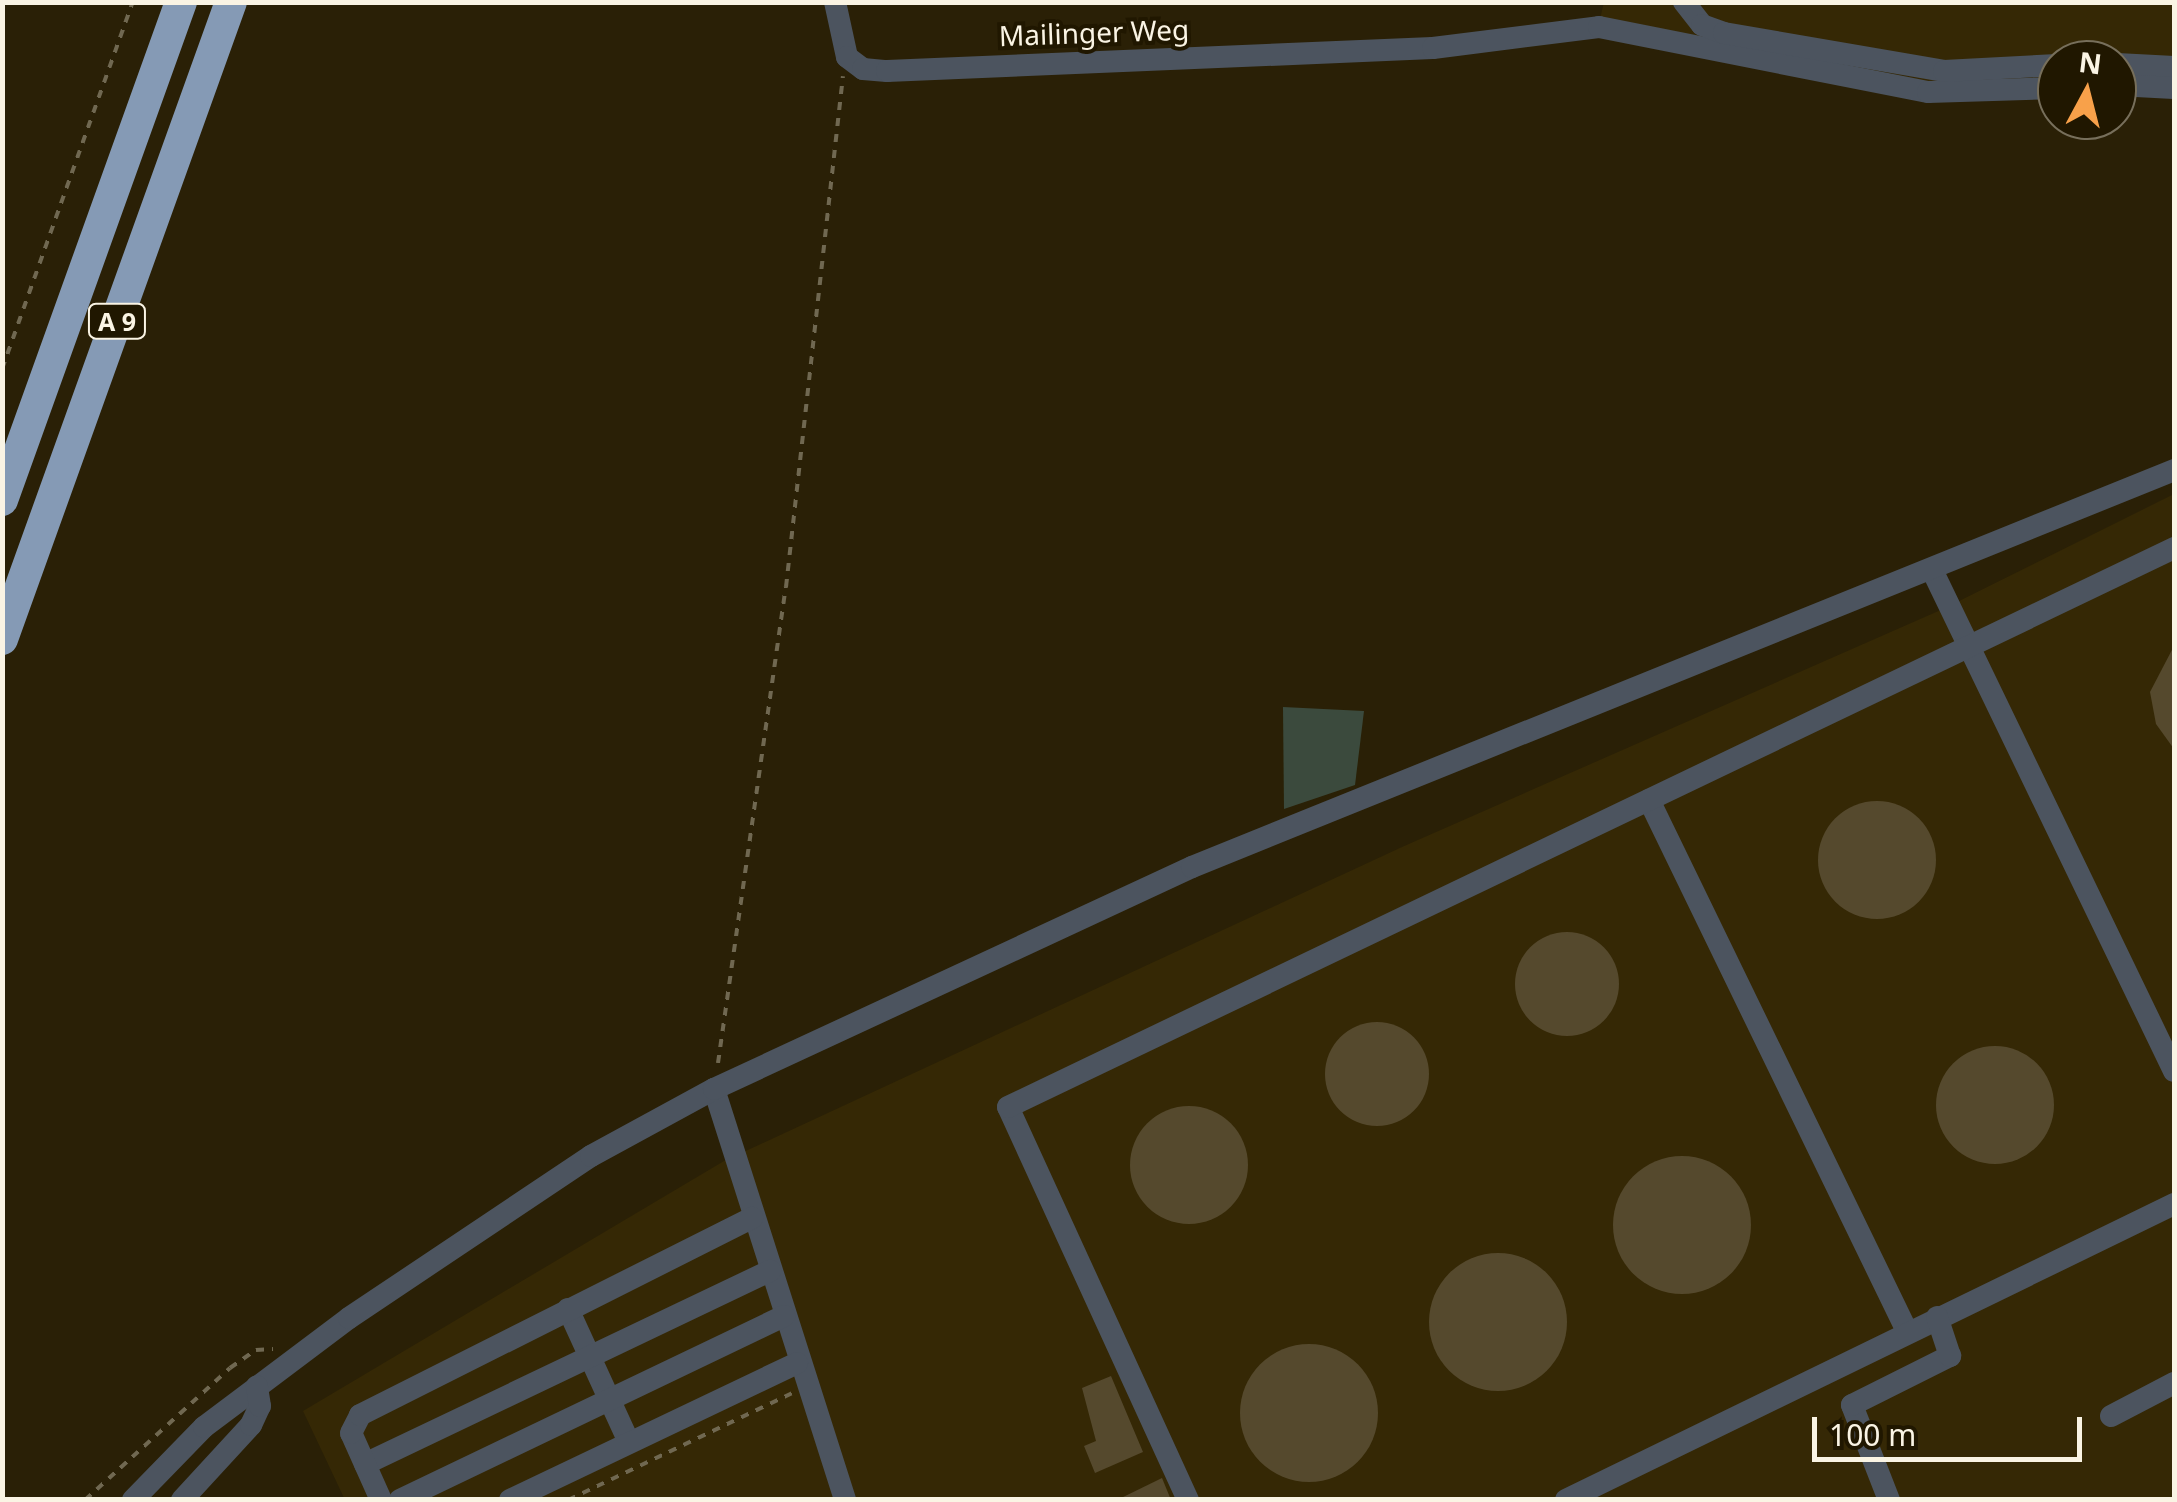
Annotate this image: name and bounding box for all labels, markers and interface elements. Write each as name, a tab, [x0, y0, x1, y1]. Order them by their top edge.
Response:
street label: Mailinger Weg	[998, 12, 1190, 52]
north arrow	[2037, 40, 2137, 140]
text: N	[2077, 42, 2104, 82]
road number: A 9	[87, 301, 147, 341]
scale bar	[1817, 1397, 2087, 1459]
text: 100 m	[1829, 1414, 1916, 1455]

